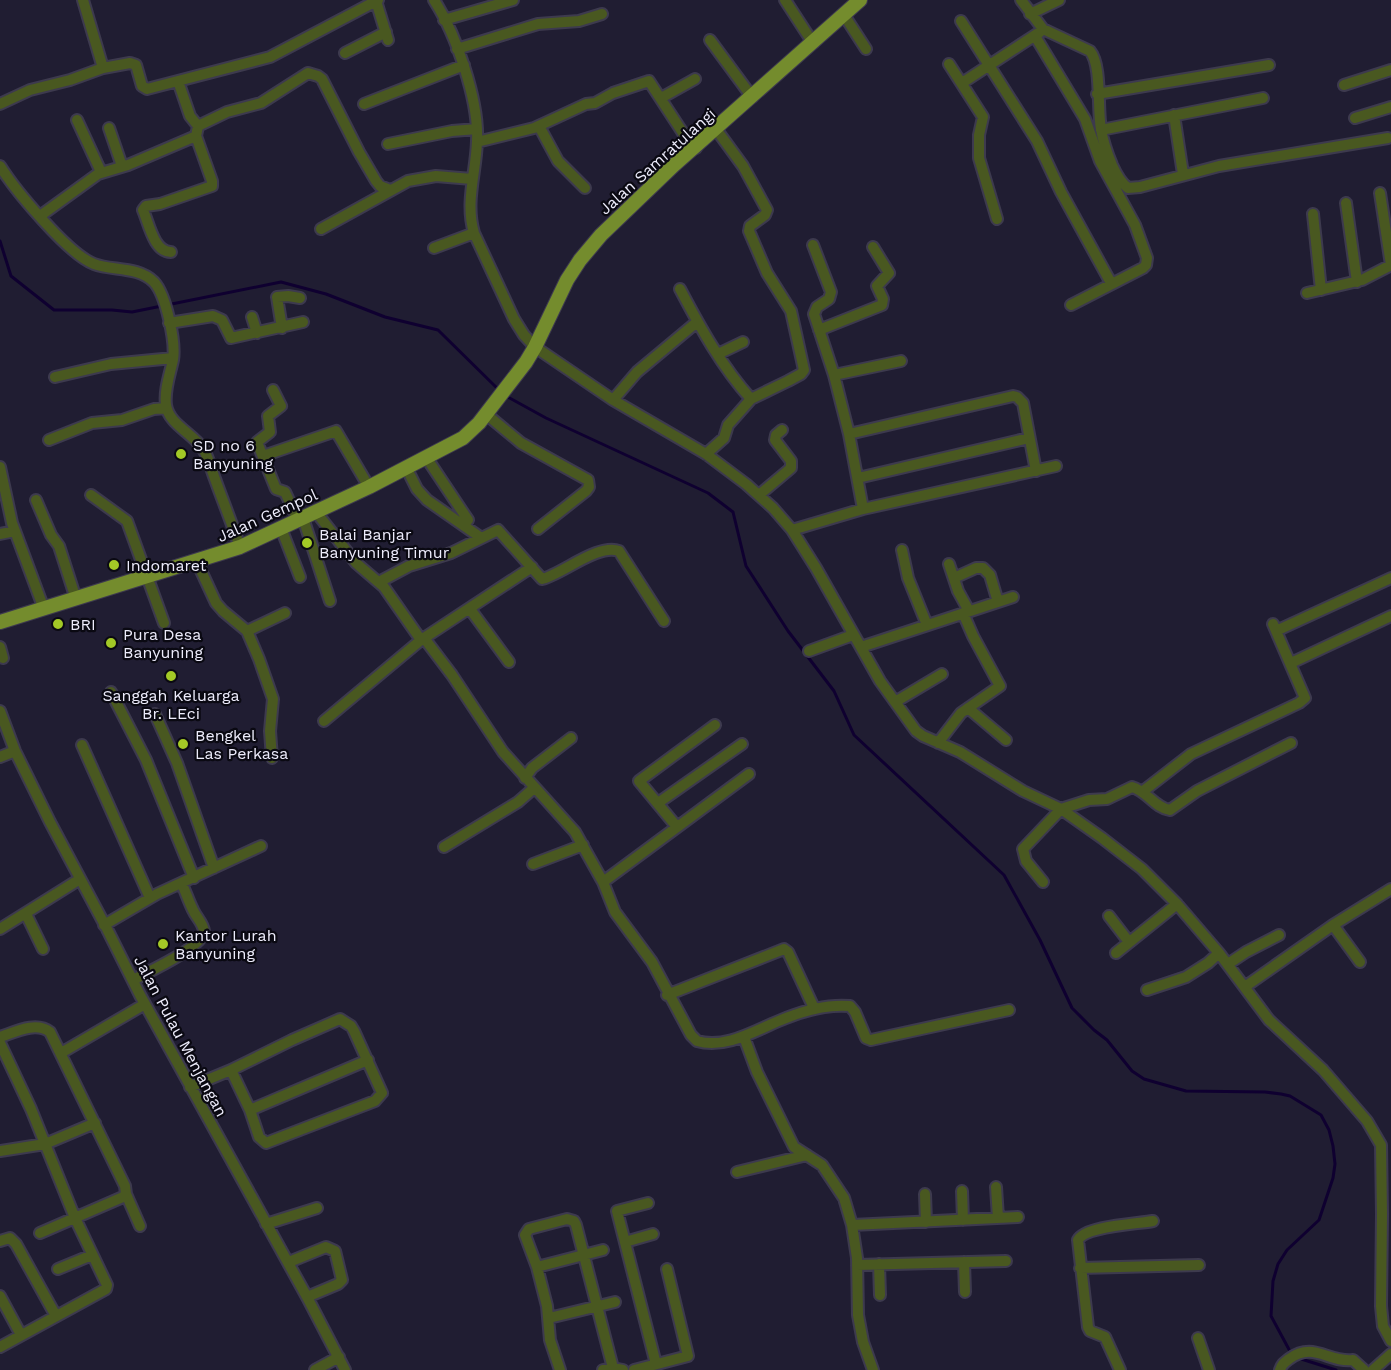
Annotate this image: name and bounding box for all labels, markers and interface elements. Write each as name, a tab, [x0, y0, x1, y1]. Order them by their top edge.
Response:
street label: Jalan Samratulangi	[595, 104, 719, 219]
place label: SD no 6 Banyuning	[193, 436, 273, 473]
marker: SD no 6 Banyuning	[174, 447, 188, 461]
street label: Jalan Gempol	[214, 485, 320, 546]
place label: Balai Banjar Banyuning Timur	[319, 525, 450, 562]
marker: Balai Banjar Banyuning Timur	[300, 536, 314, 550]
place label: Indomaret	[126, 556, 207, 575]
marker: Indomaret	[107, 558, 121, 572]
place label: BRI	[70, 615, 96, 634]
marker: BRI	[51, 617, 65, 631]
place label: Pura Desa Banyuning	[123, 625, 203, 662]
marker: Pura Desa Banyuning	[104, 636, 118, 650]
marker: Sanggah Keluarga Br. LEci	[164, 669, 178, 683]
place label: Sanggah Keluarga Br. LEci	[102, 686, 240, 723]
place label: Bengkel Las Perkasa	[195, 726, 288, 763]
marker: Bengkel Las Perkasa	[176, 737, 190, 751]
place label: Kantor Lurah Banyuning	[175, 926, 277, 963]
marker: Kantor Lurah Banyuning	[156, 937, 170, 951]
street label: Jalan Pulau Menjangan	[130, 953, 231, 1120]

